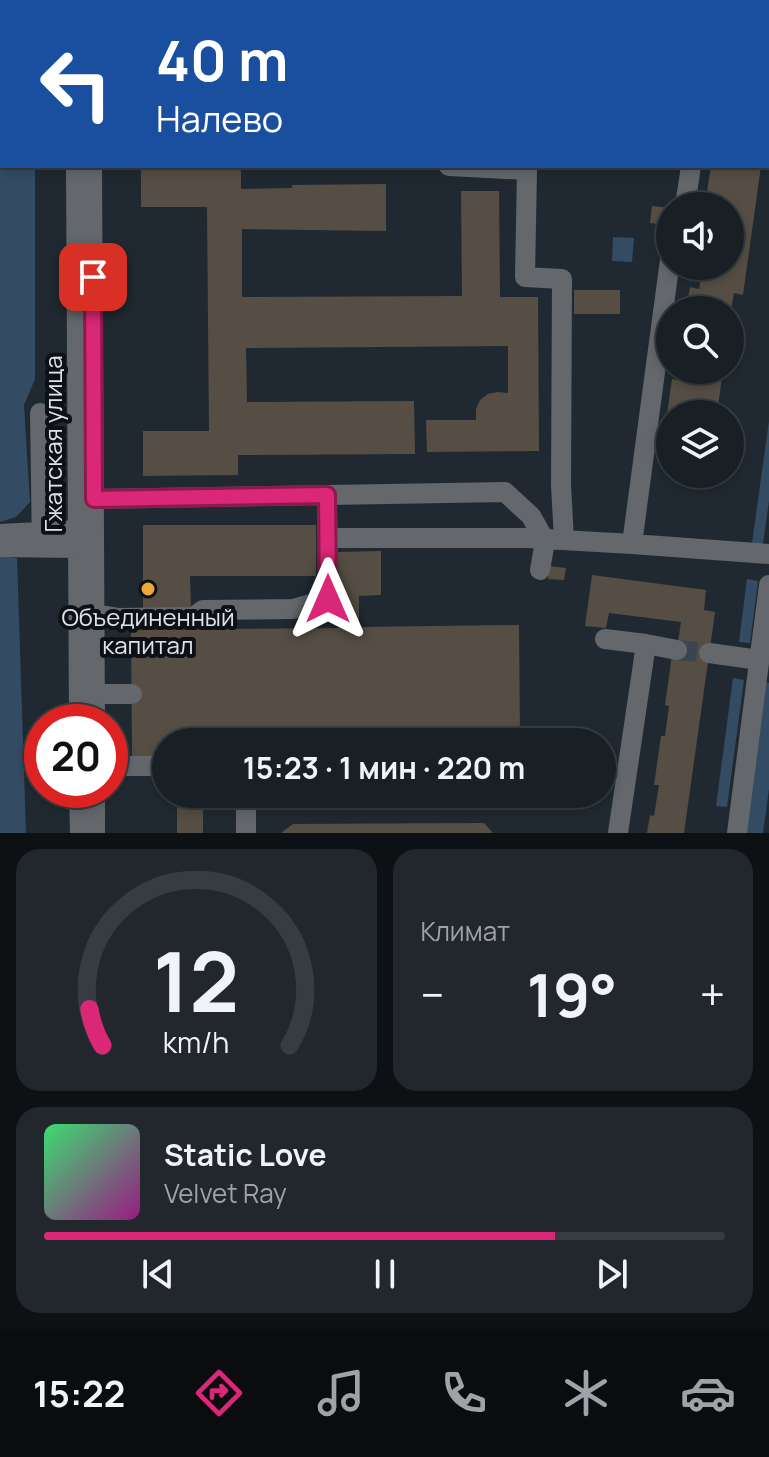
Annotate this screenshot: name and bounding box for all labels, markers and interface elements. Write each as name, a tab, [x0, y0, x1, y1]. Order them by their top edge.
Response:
text: 40 m	[156, 21, 288, 98]
icon: left	[24, 32, 128, 136]
text: Налево	[156, 94, 283, 143]
map controls	[656, 192, 744, 488]
button: sound	[656, 192, 744, 280]
pin	[59, 243, 127, 311]
icon: arrive	[71, 255, 115, 299]
button: search	[656, 296, 744, 384]
street label: Гжатская улица	[36, 356, 69, 532]
button: layers	[656, 400, 744, 488]
position arrow	[286, 557, 370, 641]
marker: Объединенный капитал	[139, 580, 157, 598]
place label: Объединенный капитал	[61, 600, 235, 661]
speed limit sign: 20	[24, 704, 128, 808]
text: 15:23 · 1 мин · 220 m	[243, 747, 525, 788]
text: Климат	[421, 913, 510, 949]
text: 12	[153, 923, 239, 1037]
text: 19°	[527, 953, 617, 1035]
text: −	[421, 964, 444, 1024]
text: +	[700, 964, 725, 1024]
text: km/h	[163, 1023, 229, 1062]
text: Static Love	[164, 1134, 327, 1175]
text: Velvet Ray	[164, 1175, 287, 1211]
icon: previous	[136, 1252, 180, 1296]
icon: pause	[363, 1252, 407, 1296]
icon: next	[590, 1252, 634, 1296]
icon: directions	[191, 1365, 247, 1421]
icon: music	[313, 1365, 369, 1421]
icon: phone	[436, 1365, 492, 1421]
icon: climate	[558, 1365, 614, 1421]
icon: car	[680, 1365, 736, 1421]
text: 15:22	[33, 1369, 125, 1418]

